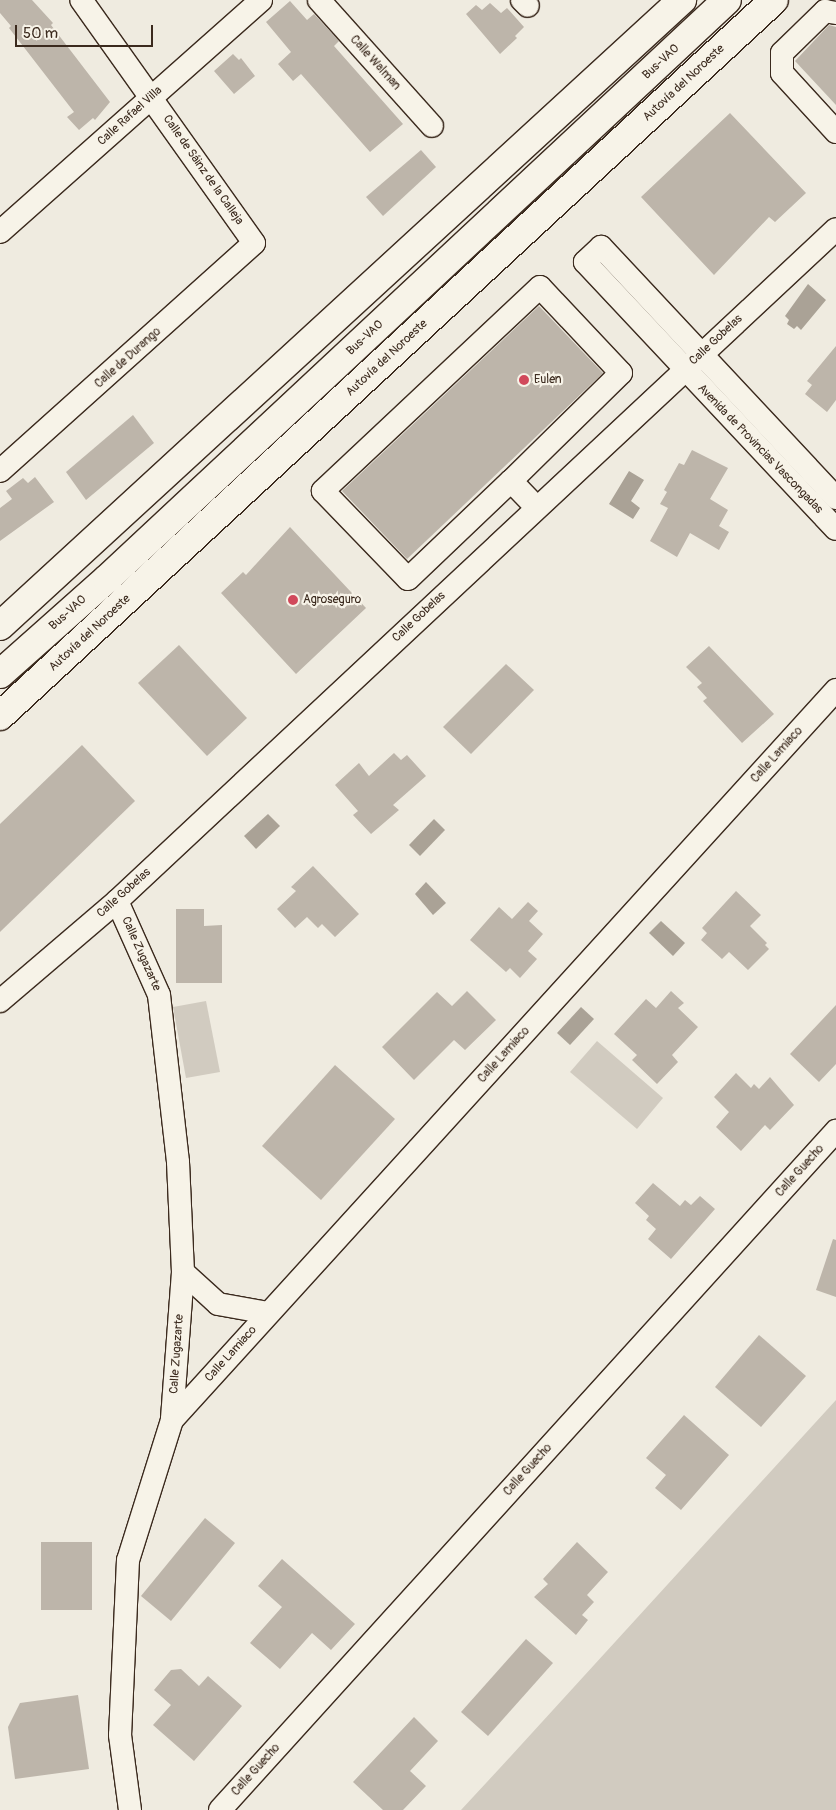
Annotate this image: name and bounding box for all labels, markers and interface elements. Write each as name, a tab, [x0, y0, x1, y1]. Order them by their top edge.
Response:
scale bar	[18, 15, 155, 47]
text: 50 m	[23, 24, 58, 43]
street label: Calle Walman	[347, 33, 403, 93]
street label: Bus-VAO	[640, 41, 682, 83]
street label: Autovía del Noroeste	[640, 42, 728, 124]
street label: Calle Rafael Villa	[95, 83, 165, 149]
street label: Calle de Sáinz de la Calleja	[160, 112, 246, 228]
street label: Calle Gobelas	[687, 312, 745, 368]
street label: Autovía del Noroeste	[343, 317, 431, 399]
street label: Bus-VAO	[344, 317, 386, 359]
street label: Calle de Durango	[92, 325, 164, 391]
place label: Eulen	[534, 373, 562, 387]
marker: Eulen	[518, 374, 530, 386]
street label: Avenida de Provincias Vascongadas	[694, 381, 826, 517]
street label: Calle Gobelas	[390, 589, 448, 645]
street label: Autovía del Noroeste	[46, 592, 134, 674]
street label: Bus-VAO	[46, 593, 90, 633]
place label: Agroseguro	[303, 593, 361, 607]
marker: Agroseguro	[287, 594, 299, 606]
street label: Calle Lamiaco	[748, 724, 806, 786]
street label: Calle Gobelas	[94, 865, 154, 921]
street label: Calle Zugazarte	[118, 915, 164, 993]
street label: Calle Lamiaco	[475, 1024, 533, 1086]
street label: Calle Guecho	[773, 1142, 827, 1200]
street label: Calle Zugazarte	[167, 1314, 187, 1394]
street label: Calle Lamiaco	[202, 1323, 260, 1385]
street label: Calle Guecho	[501, 1441, 555, 1499]
street label: Calle Guecho	[229, 1741, 283, 1799]

